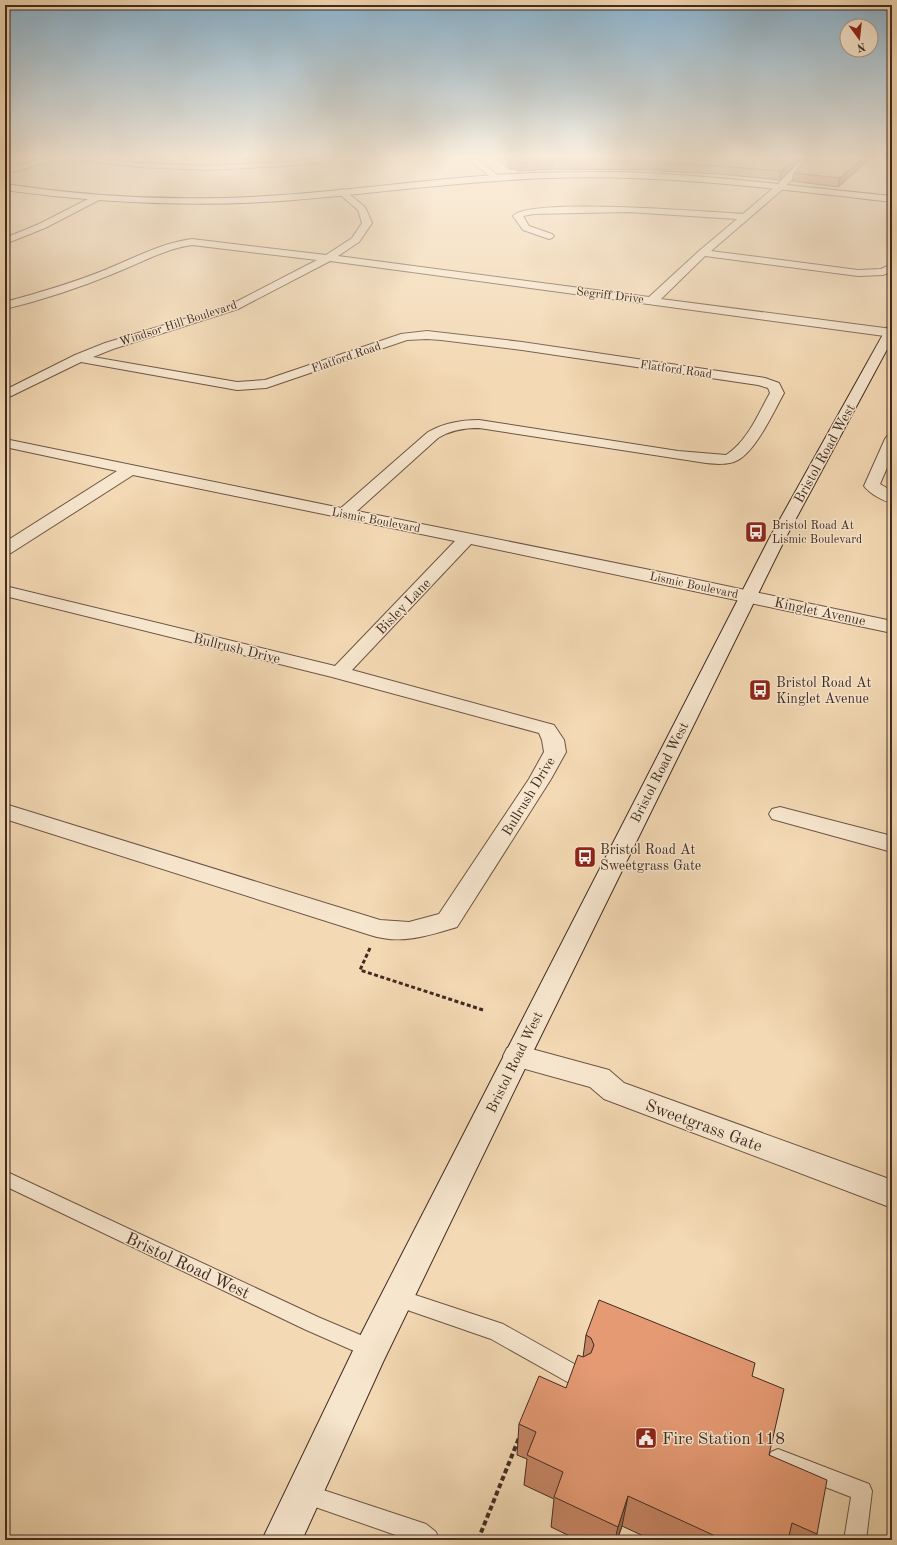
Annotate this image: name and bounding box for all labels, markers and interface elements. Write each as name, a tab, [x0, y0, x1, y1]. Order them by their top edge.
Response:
north arrow	[839, 18, 879, 58]
text: N	[855, 40, 867, 53]
street label: Segriff Drive	[576, 286, 645, 306]
street label: Windsor Hill Boulevard	[118, 299, 239, 349]
street label: Flatford Road	[310, 340, 383, 375]
street label: Flatford Road	[639, 359, 713, 381]
street label: Bristol Road West	[792, 401, 858, 505]
street label: Lismic Boulevard	[330, 506, 421, 535]
bus stop icon: Bristol Road At Lismic Boulevard	[743, 519, 769, 545]
place label: Bristol Road At Lismic Boulevard	[772, 520, 862, 546]
street label: Lismic Boulevard	[648, 571, 739, 601]
street label: Bisley Lane	[374, 576, 434, 637]
street label: Kinglet Avenue	[773, 595, 867, 628]
street label: Bullrush Drive	[192, 631, 282, 667]
place label: Bristol Road At Kinglet Avenue	[776, 676, 872, 706]
bus stop icon: Bristol Road At Kinglet Avenue	[747, 677, 773, 703]
street label: Bristol Road West	[628, 720, 691, 825]
street label: Bullrush Drive	[500, 755, 558, 838]
place label: Bristol Road At Sweetgrass Gate	[600, 843, 701, 873]
bus stop icon: Bristol Road At Sweetgrass Gate	[572, 844, 598, 870]
street label: Bristol Road West	[484, 1009, 546, 1115]
street label: Sweetgrass Gate	[643, 1097, 764, 1155]
street label: Bristol Road West	[123, 1230, 252, 1303]
public building icon: Fire Station 118	[633, 1425, 659, 1451]
place label: Fire Station 118	[662, 1431, 785, 1448]

